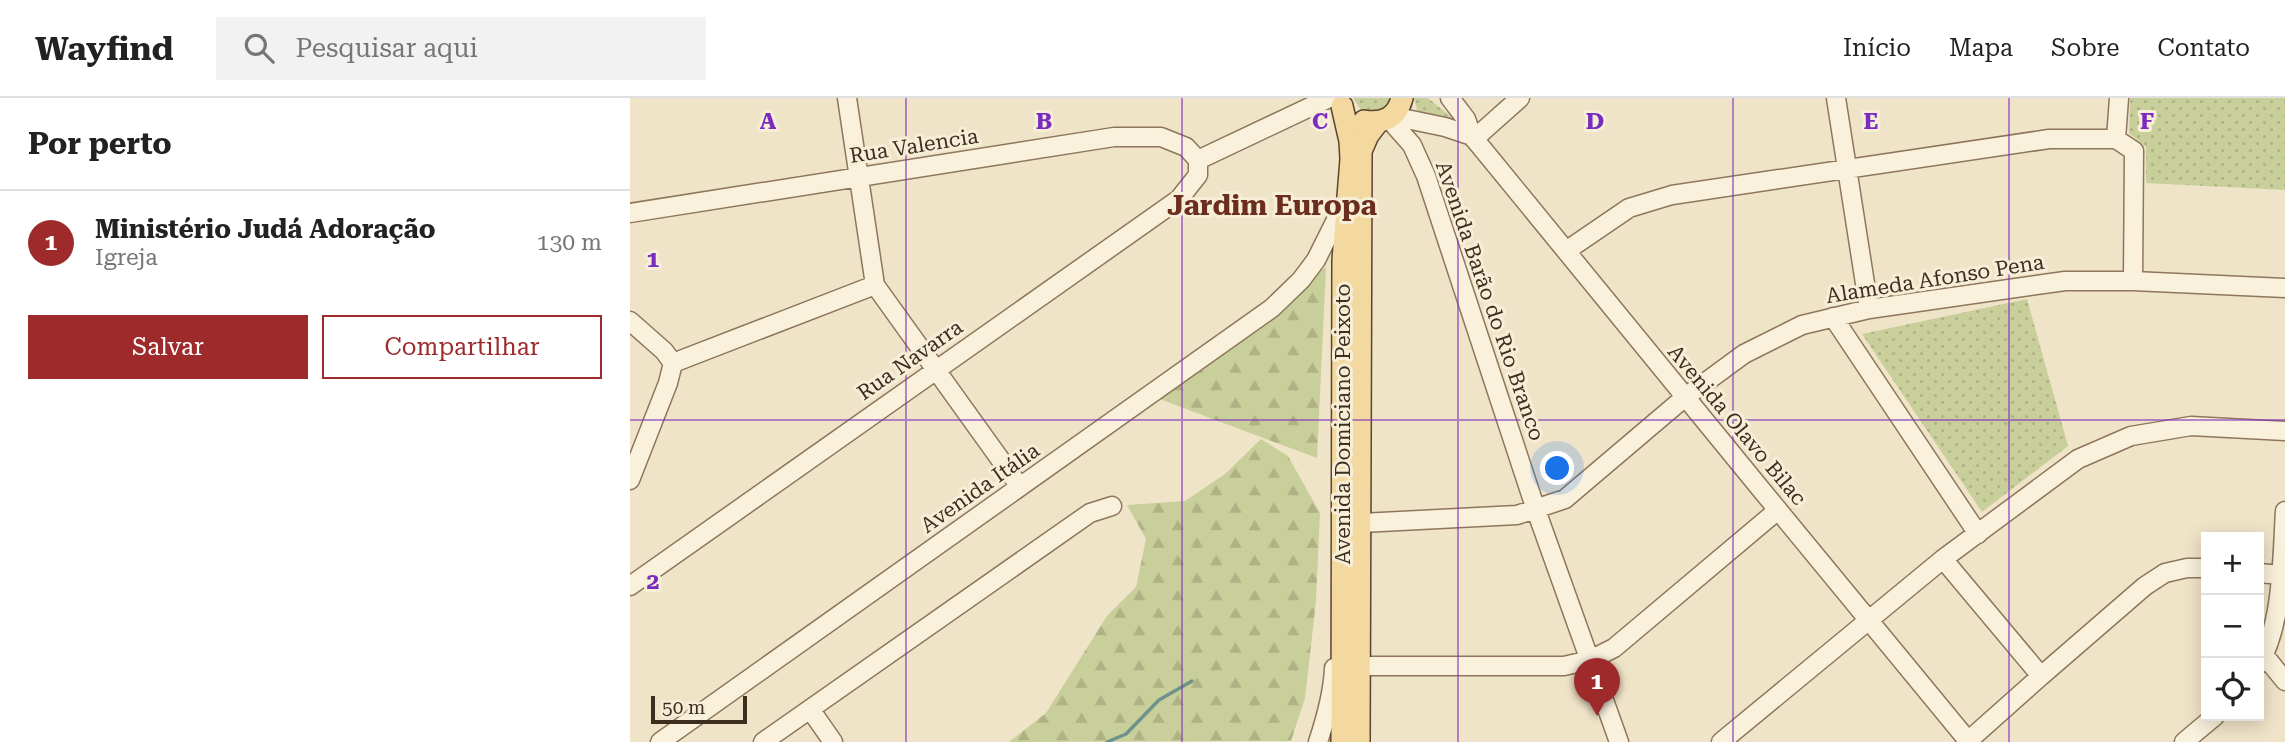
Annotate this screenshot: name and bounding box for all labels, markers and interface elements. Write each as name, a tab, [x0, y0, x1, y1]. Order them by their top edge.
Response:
search box	[216, 17, 706, 80]
text: Wayfind	[35, 29, 174, 68]
icon: search	[240, 29, 278, 67]
text: Pesquisar aqui	[296, 33, 478, 63]
text: Início	[1843, 34, 1911, 62]
text: Mapa	[1949, 34, 2013, 62]
text: Sobre	[2051, 34, 2119, 62]
text: Contato	[2157, 34, 2250, 62]
text: A	[760, 108, 777, 135]
text: B	[1036, 108, 1052, 135]
text: C	[1312, 108, 1328, 135]
text: D	[1586, 108, 1604, 135]
text: E	[1864, 108, 1878, 135]
text: F	[2140, 108, 2154, 135]
street label: Rua Valencia	[848, 124, 981, 168]
text: Por perto	[28, 126, 172, 161]
street label: Avenida Barão do Rio Branco	[1431, 158, 1549, 444]
district label: Jardim Europa	[1167, 189, 1377, 222]
text: Ministério Judá Adoração	[95, 214, 436, 244]
text: 1	[45, 229, 57, 256]
text: 130 m	[537, 229, 602, 256]
text: Igreja	[95, 244, 158, 271]
text: 1	[647, 246, 660, 273]
street label: Alameda Afonso Pena	[1824, 250, 2046, 308]
street label: Avenida Domiciano Peixoto	[1331, 284, 1355, 564]
button: Salvar	[28, 315, 308, 379]
button: Compartilhar	[322, 315, 602, 379]
street label: Rua Navarra	[853, 315, 968, 405]
street label: Avenida Olavo Bilac	[1663, 340, 1811, 510]
street label: Avenida Itália	[916, 438, 1044, 538]
your location	[1540, 451, 1574, 485]
map controls	[2201, 532, 2264, 721]
button: +	[2201, 532, 2264, 595]
text: 2	[647, 568, 659, 595]
button: −	[2201, 595, 2264, 658]
pin: 1	[1574, 658, 1620, 716]
button: locate	[2201, 658, 2264, 721]
scale bar	[651, 693, 747, 725]
text: 50 m	[662, 696, 705, 719]

